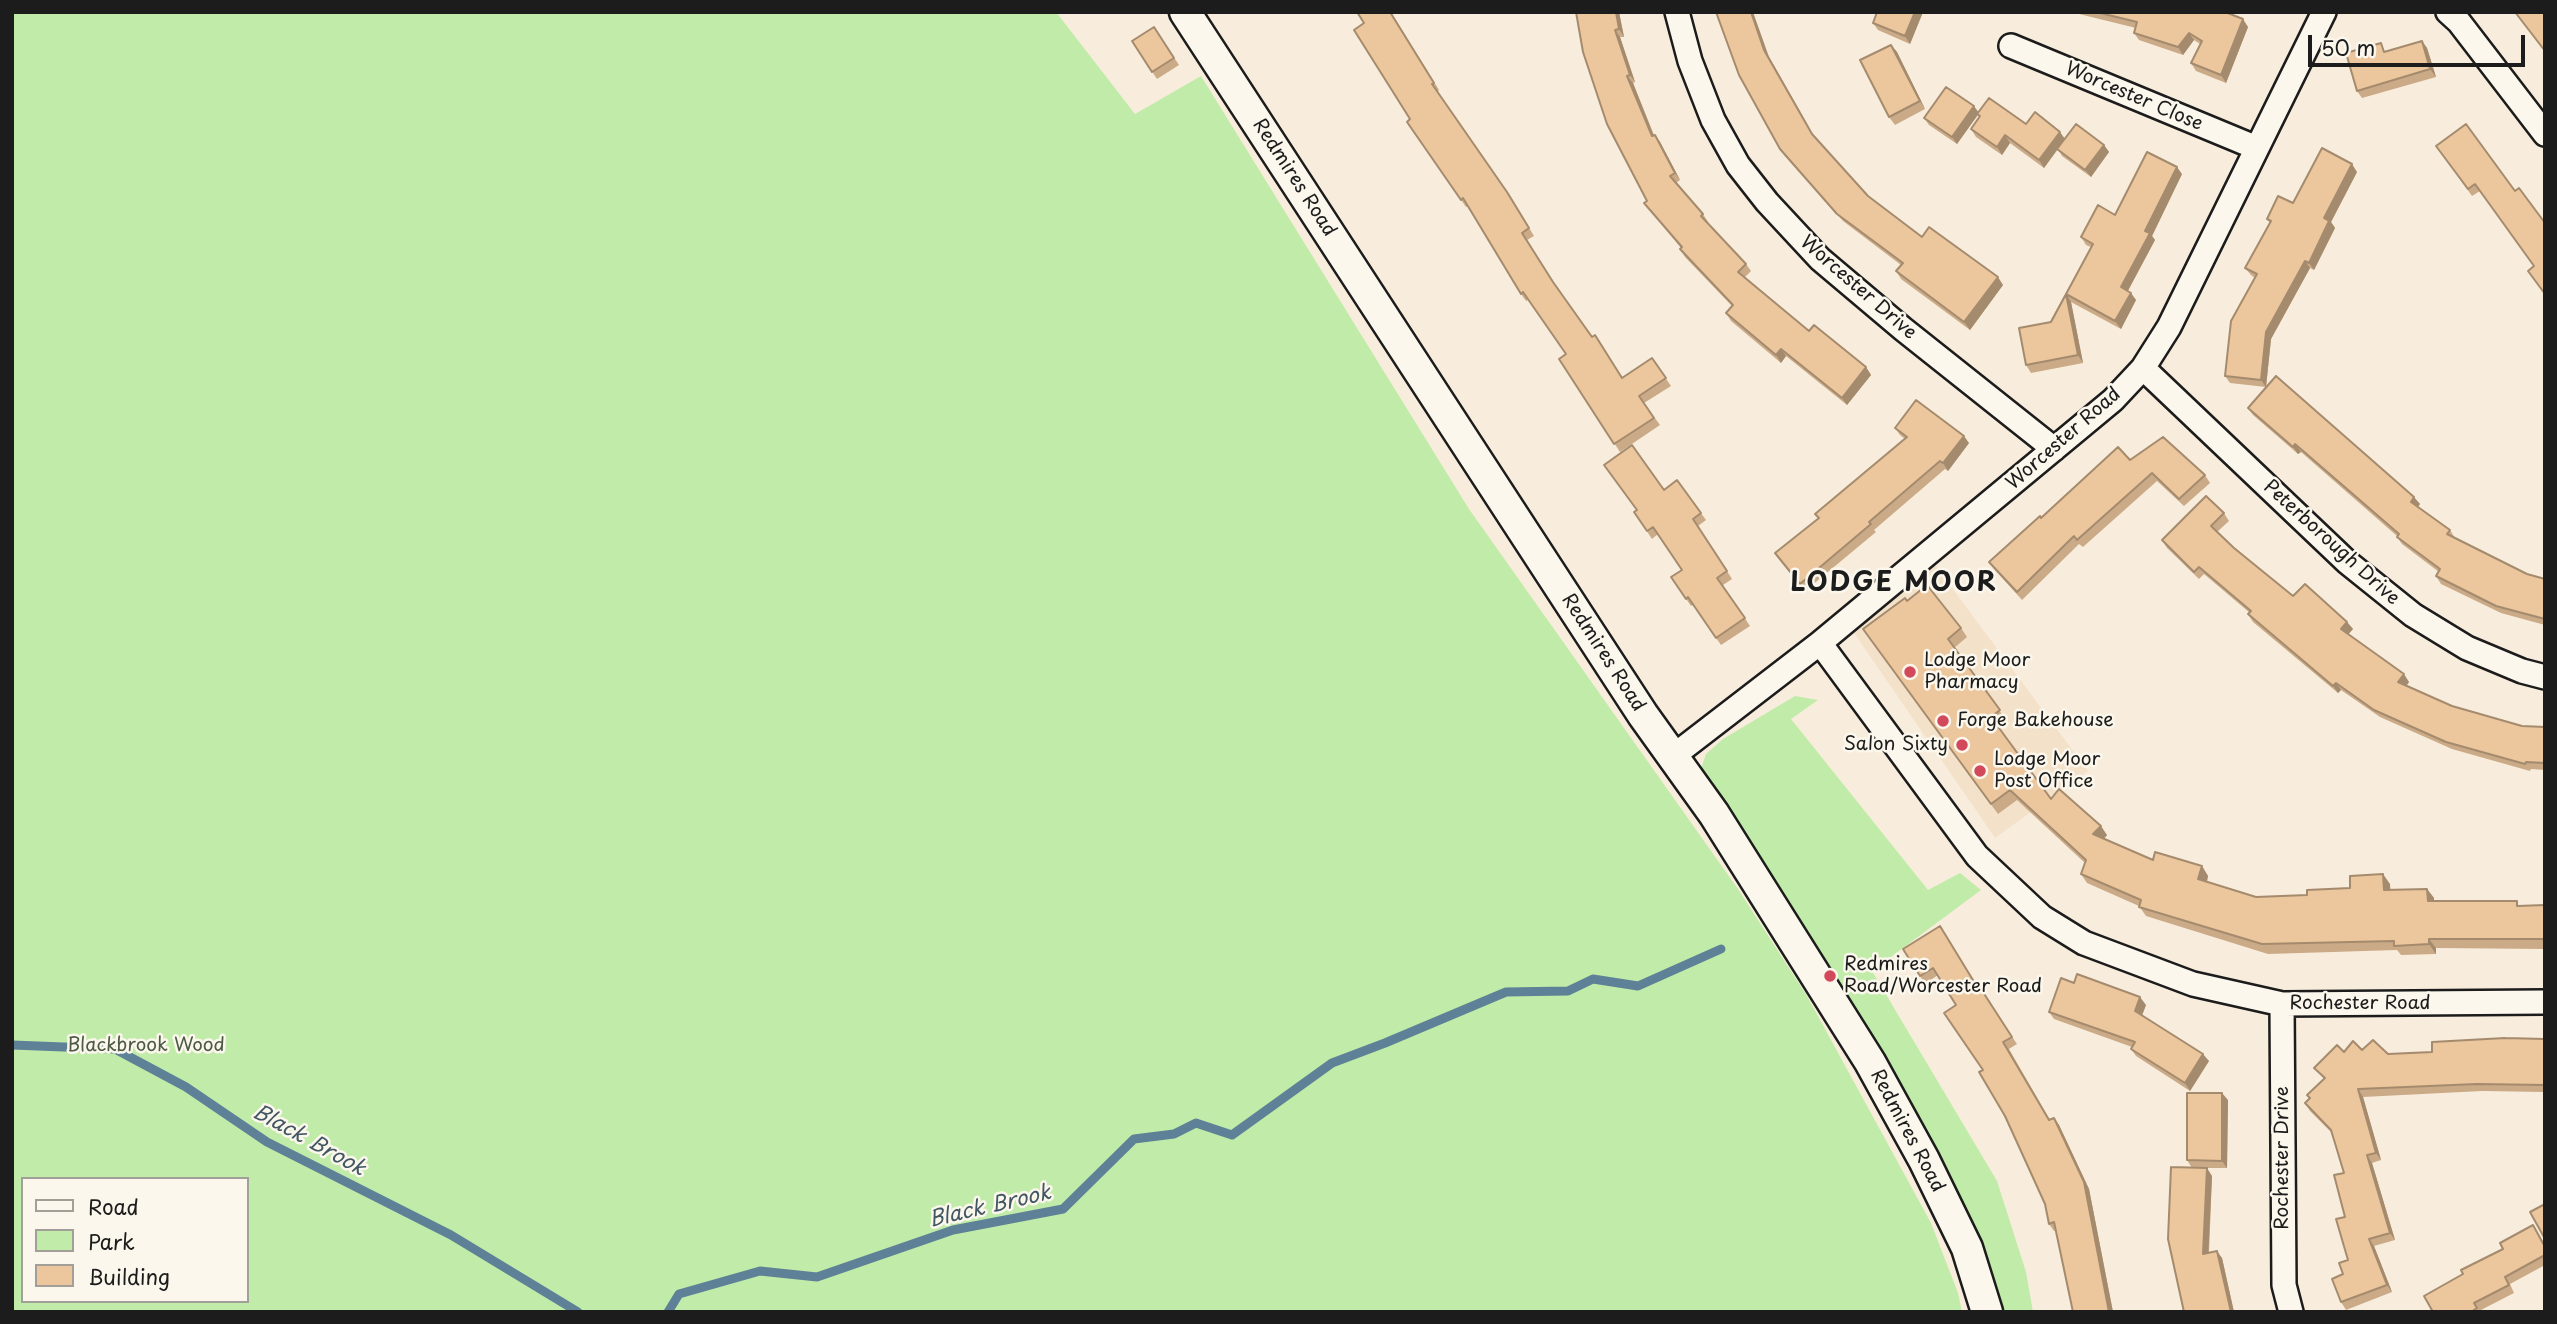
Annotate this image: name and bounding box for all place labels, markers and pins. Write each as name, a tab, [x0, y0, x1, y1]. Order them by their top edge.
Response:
place label: Lodge Moor Pharmacy	[1924, 650, 2030, 694]
marker: Lodge Moor Pharmacy	[1902, 664, 1918, 680]
place label: Forge Bakehouse	[1957, 710, 2114, 732]
marker: Forge Bakehouse	[1935, 713, 1951, 729]
place label: Salon Sixty	[1844, 734, 1948, 756]
marker: Salon Sixty	[1954, 737, 1970, 753]
place label: Lodge Moor Post Office	[1994, 749, 2100, 793]
marker: Lodge Moor Post Office	[1972, 763, 1988, 779]
place label: Redmires Road/Worcester Road	[1844, 954, 2042, 998]
marker: Redmires Road/Worcester Road	[1822, 968, 1838, 984]

